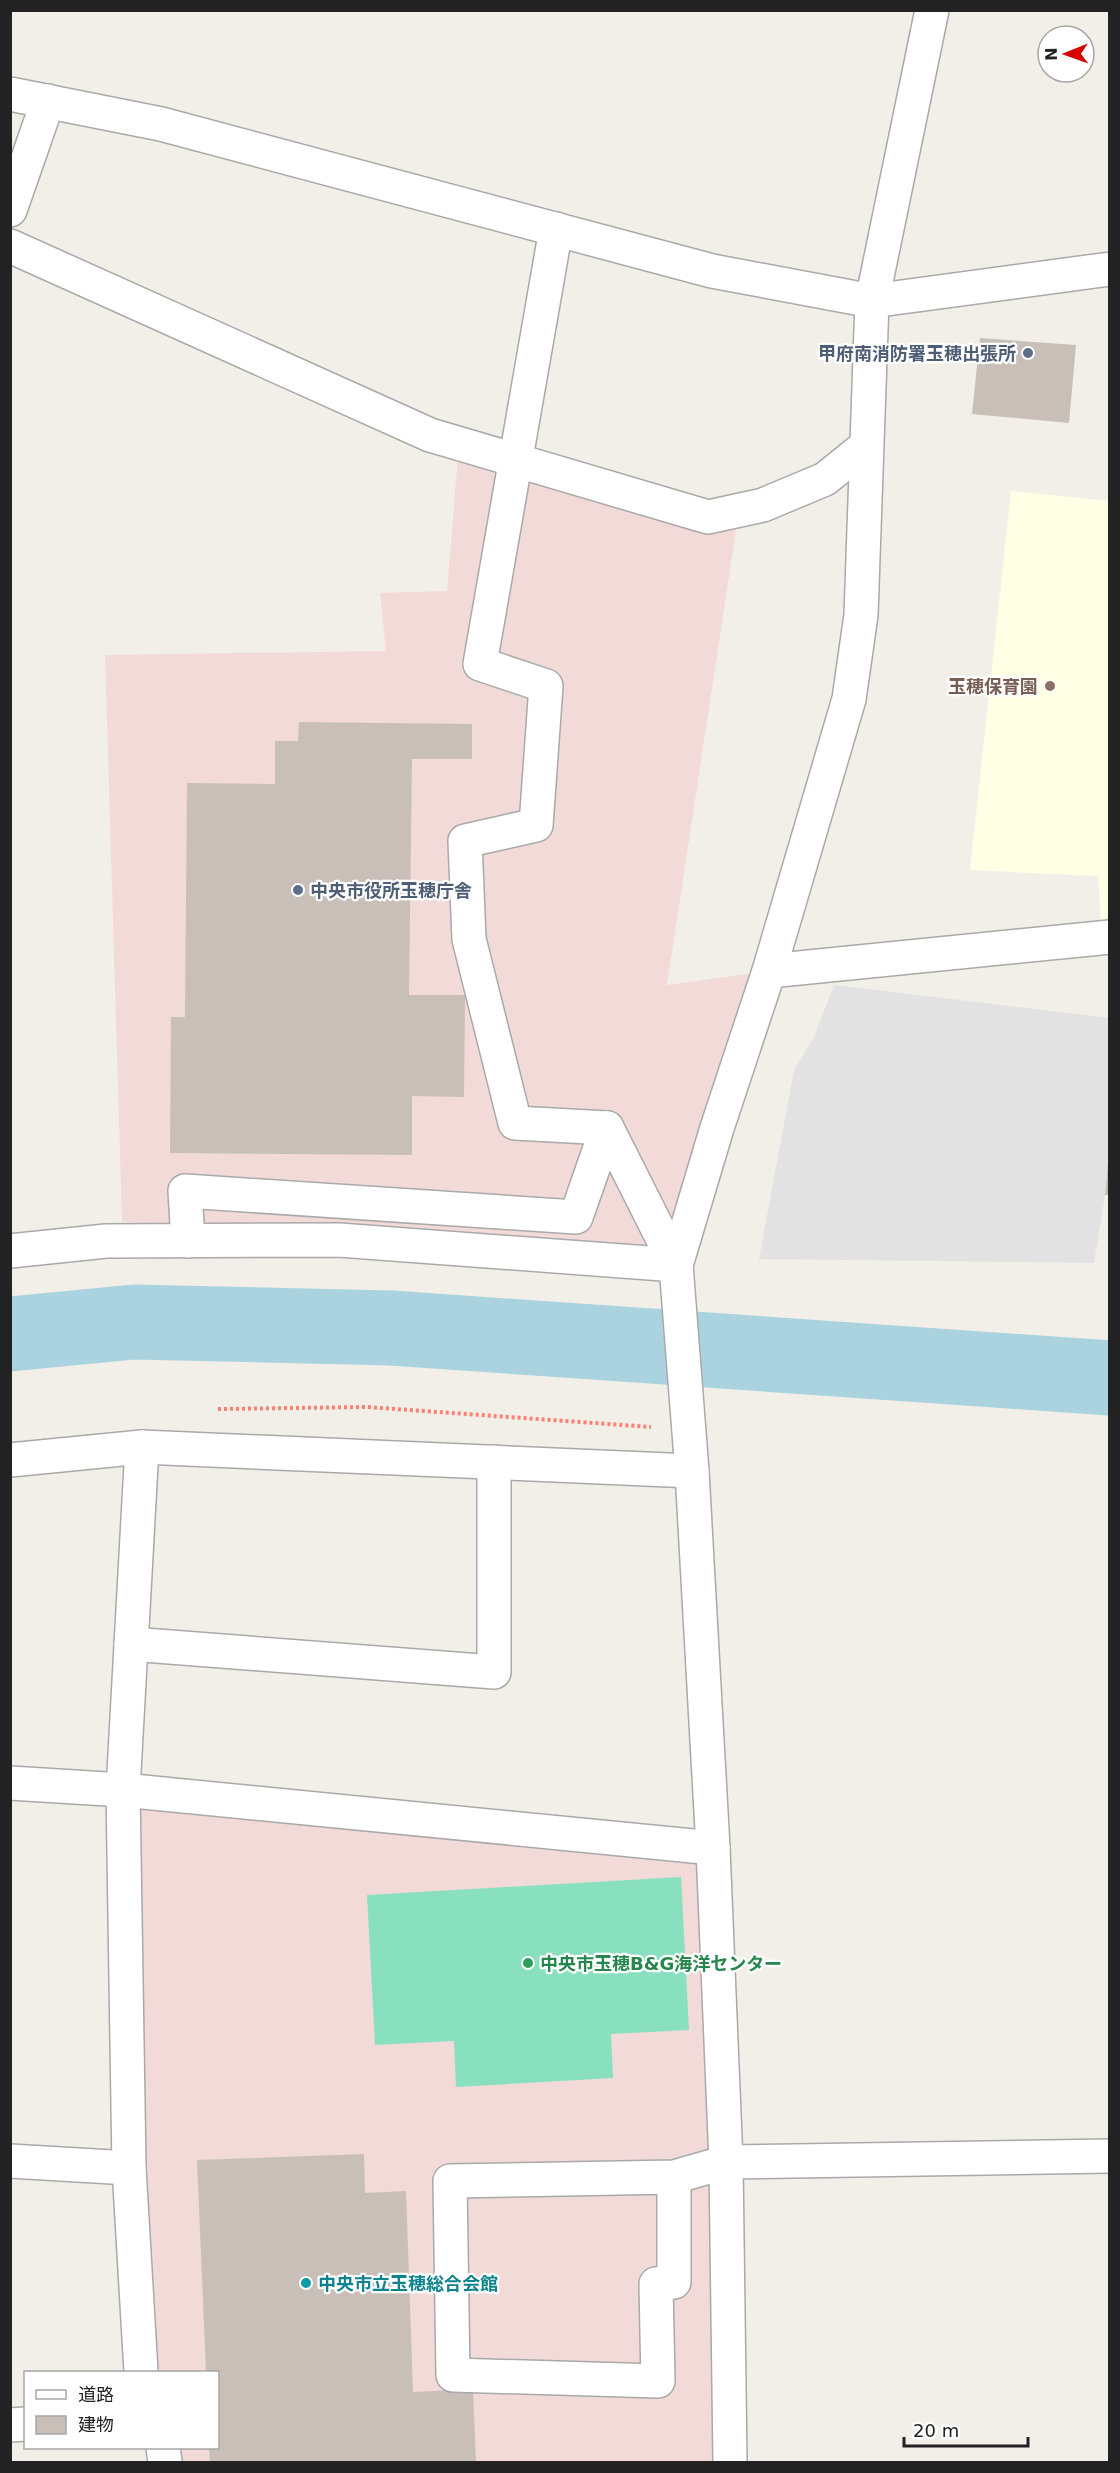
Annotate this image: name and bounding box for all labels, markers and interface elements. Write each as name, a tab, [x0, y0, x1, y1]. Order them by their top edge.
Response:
north arrow	[1036, 24, 1096, 84]
text: N	[1042, 47, 1061, 61]
place label: 甲府南消防署玉穂出張所	[818, 343, 1016, 364]
marker: 甲府南消防署玉穂出張所	[1021, 346, 1035, 360]
place label: 玉穂保育園	[948, 676, 1038, 697]
marker: 玉穂保育園	[1043, 679, 1057, 693]
place label: 中央市役所玉穂庁舎	[310, 880, 472, 901]
marker: 中央市役所玉穂庁舎	[291, 883, 305, 897]
place label: 中央市玉穂B&G海洋センター	[540, 1953, 782, 1974]
marker: 中央市玉穂B&G海洋センター	[521, 1956, 535, 1970]
place label: 中央市立玉穂総合会館	[318, 2273, 498, 2294]
marker: 中央市立玉穂総合会館	[299, 2276, 313, 2290]
legend	[24, 2371, 219, 2449]
text: 道路	[78, 2384, 114, 2405]
scale bar	[904, 2410, 1028, 2448]
text: 建物	[78, 2414, 114, 2435]
text: 20 m	[913, 2420, 959, 2441]

